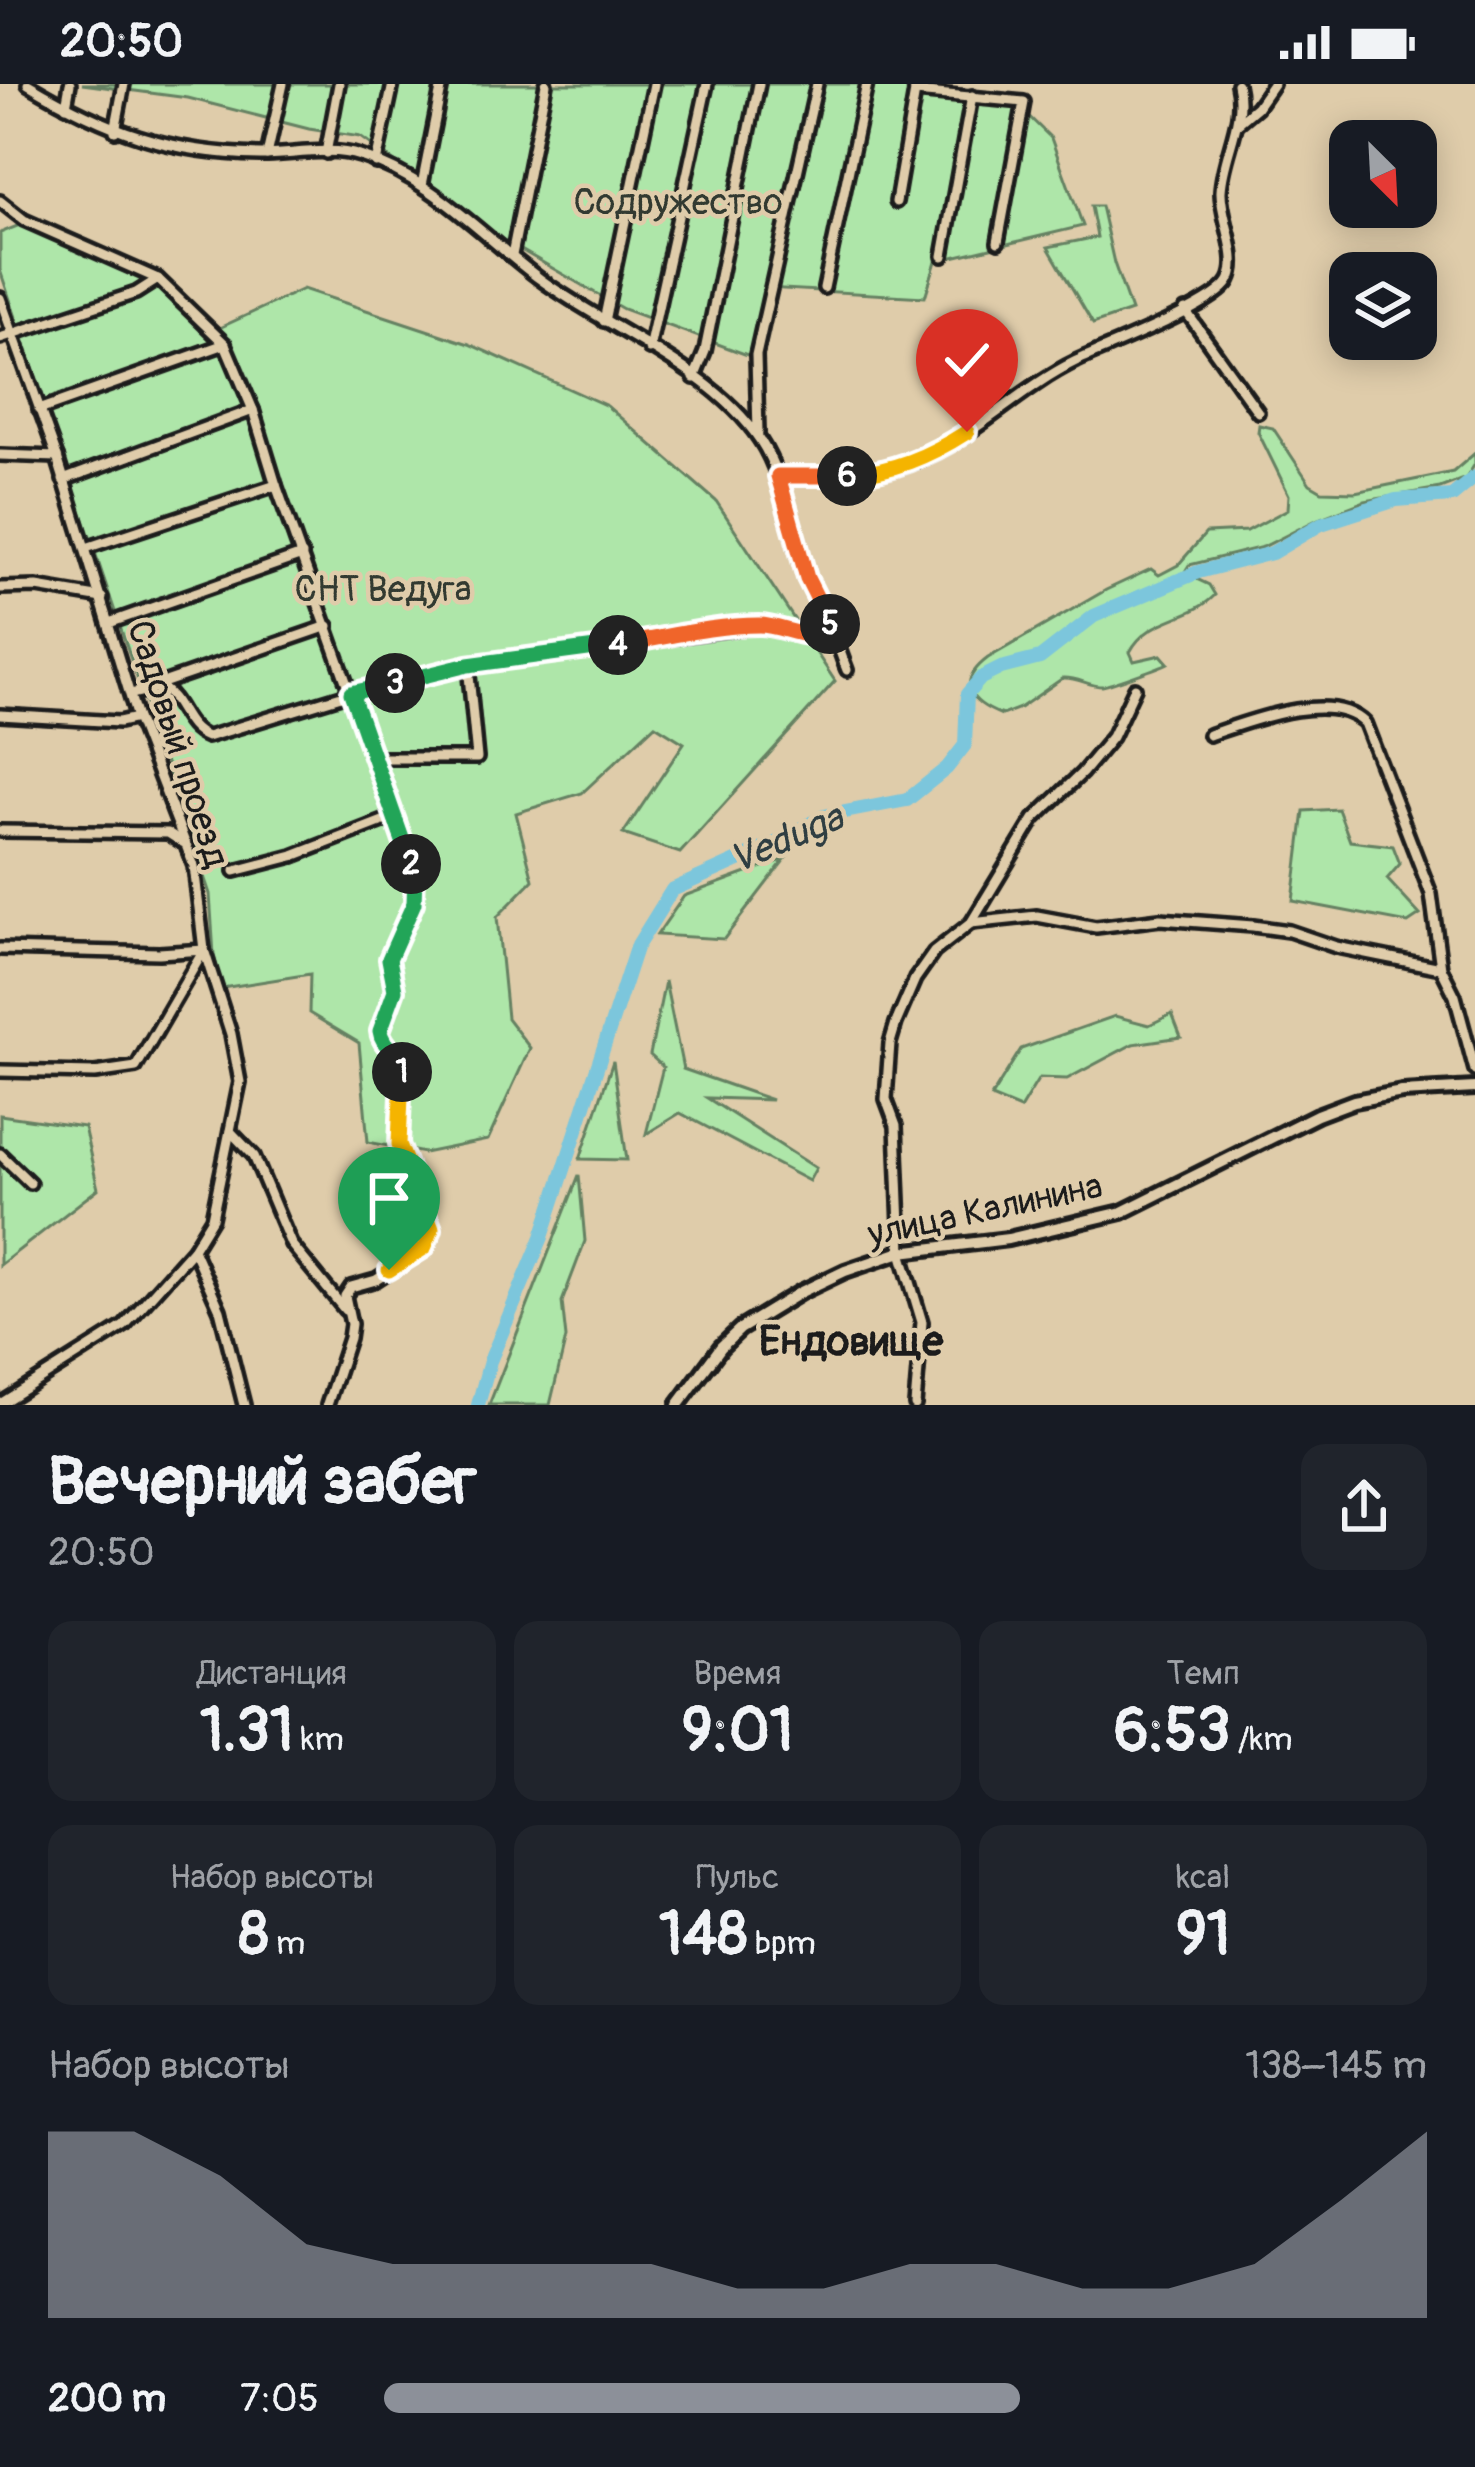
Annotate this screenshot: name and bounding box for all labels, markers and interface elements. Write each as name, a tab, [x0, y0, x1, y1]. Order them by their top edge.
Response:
text: 20:50	[60, 14, 183, 70]
north arrow	[1329, 120, 1437, 228]
map controls	[1329, 120, 1437, 360]
park label: Содружество	[574, 180, 782, 225]
button: layers	[1329, 252, 1437, 360]
pin	[916, 309, 1018, 432]
icon: check	[934, 327, 1000, 393]
pin: 6	[817, 446, 877, 506]
text: 6	[837, 455, 857, 496]
park label: СНТ Ведуга	[295, 567, 471, 612]
pin: 5	[800, 594, 860, 654]
text: 5	[821, 603, 839, 644]
street label: Садовый проезд	[117, 615, 239, 874]
pin: 4	[588, 615, 648, 675]
text: 4	[608, 624, 628, 665]
pin: 3	[365, 653, 425, 713]
text: 3	[386, 662, 404, 703]
water label: Veduga	[722, 792, 852, 885]
pin: 2	[381, 834, 441, 894]
text: 2	[402, 843, 420, 884]
pin: 1	[372, 1042, 432, 1102]
text: 1	[396, 1051, 408, 1092]
pin	[338, 1147, 440, 1270]
street label: улица Калинина	[863, 1163, 1106, 1257]
icon: arrive	[356, 1165, 422, 1231]
district label: Ендовище	[759, 1316, 945, 1368]
text: Вечерний забег	[48, 1441, 477, 1524]
button: share	[1301, 1444, 1427, 1570]
text: 20:50	[48, 1528, 155, 1577]
text: Дистанция	[197, 1653, 347, 1694]
text: Время	[694, 1653, 781, 1694]
text: Темп	[1167, 1653, 1240, 1694]
text: 1.31	[200, 1694, 293, 1769]
text: 9:01	[682, 1694, 793, 1769]
text: 6:53	[1114, 1694, 1231, 1769]
text: km	[293, 1719, 344, 1760]
text: /km	[1231, 1719, 1293, 1760]
text: Набор высоты	[170, 1857, 374, 1898]
text: Пульс	[696, 1857, 779, 1898]
text: kcal	[1176, 1857, 1230, 1898]
text: 8	[238, 1898, 269, 1973]
text: 148	[659, 1898, 748, 1973]
text: 91	[1176, 1898, 1230, 1973]
text: m	[269, 1923, 305, 1964]
text: bpm	[748, 1923, 816, 1964]
text: Набор высоты	[48, 2041, 290, 2090]
text: 138–145 m	[1245, 2041, 1427, 2090]
text: 200 m	[48, 2374, 166, 2423]
text: 7:05	[240, 2374, 319, 2423]

